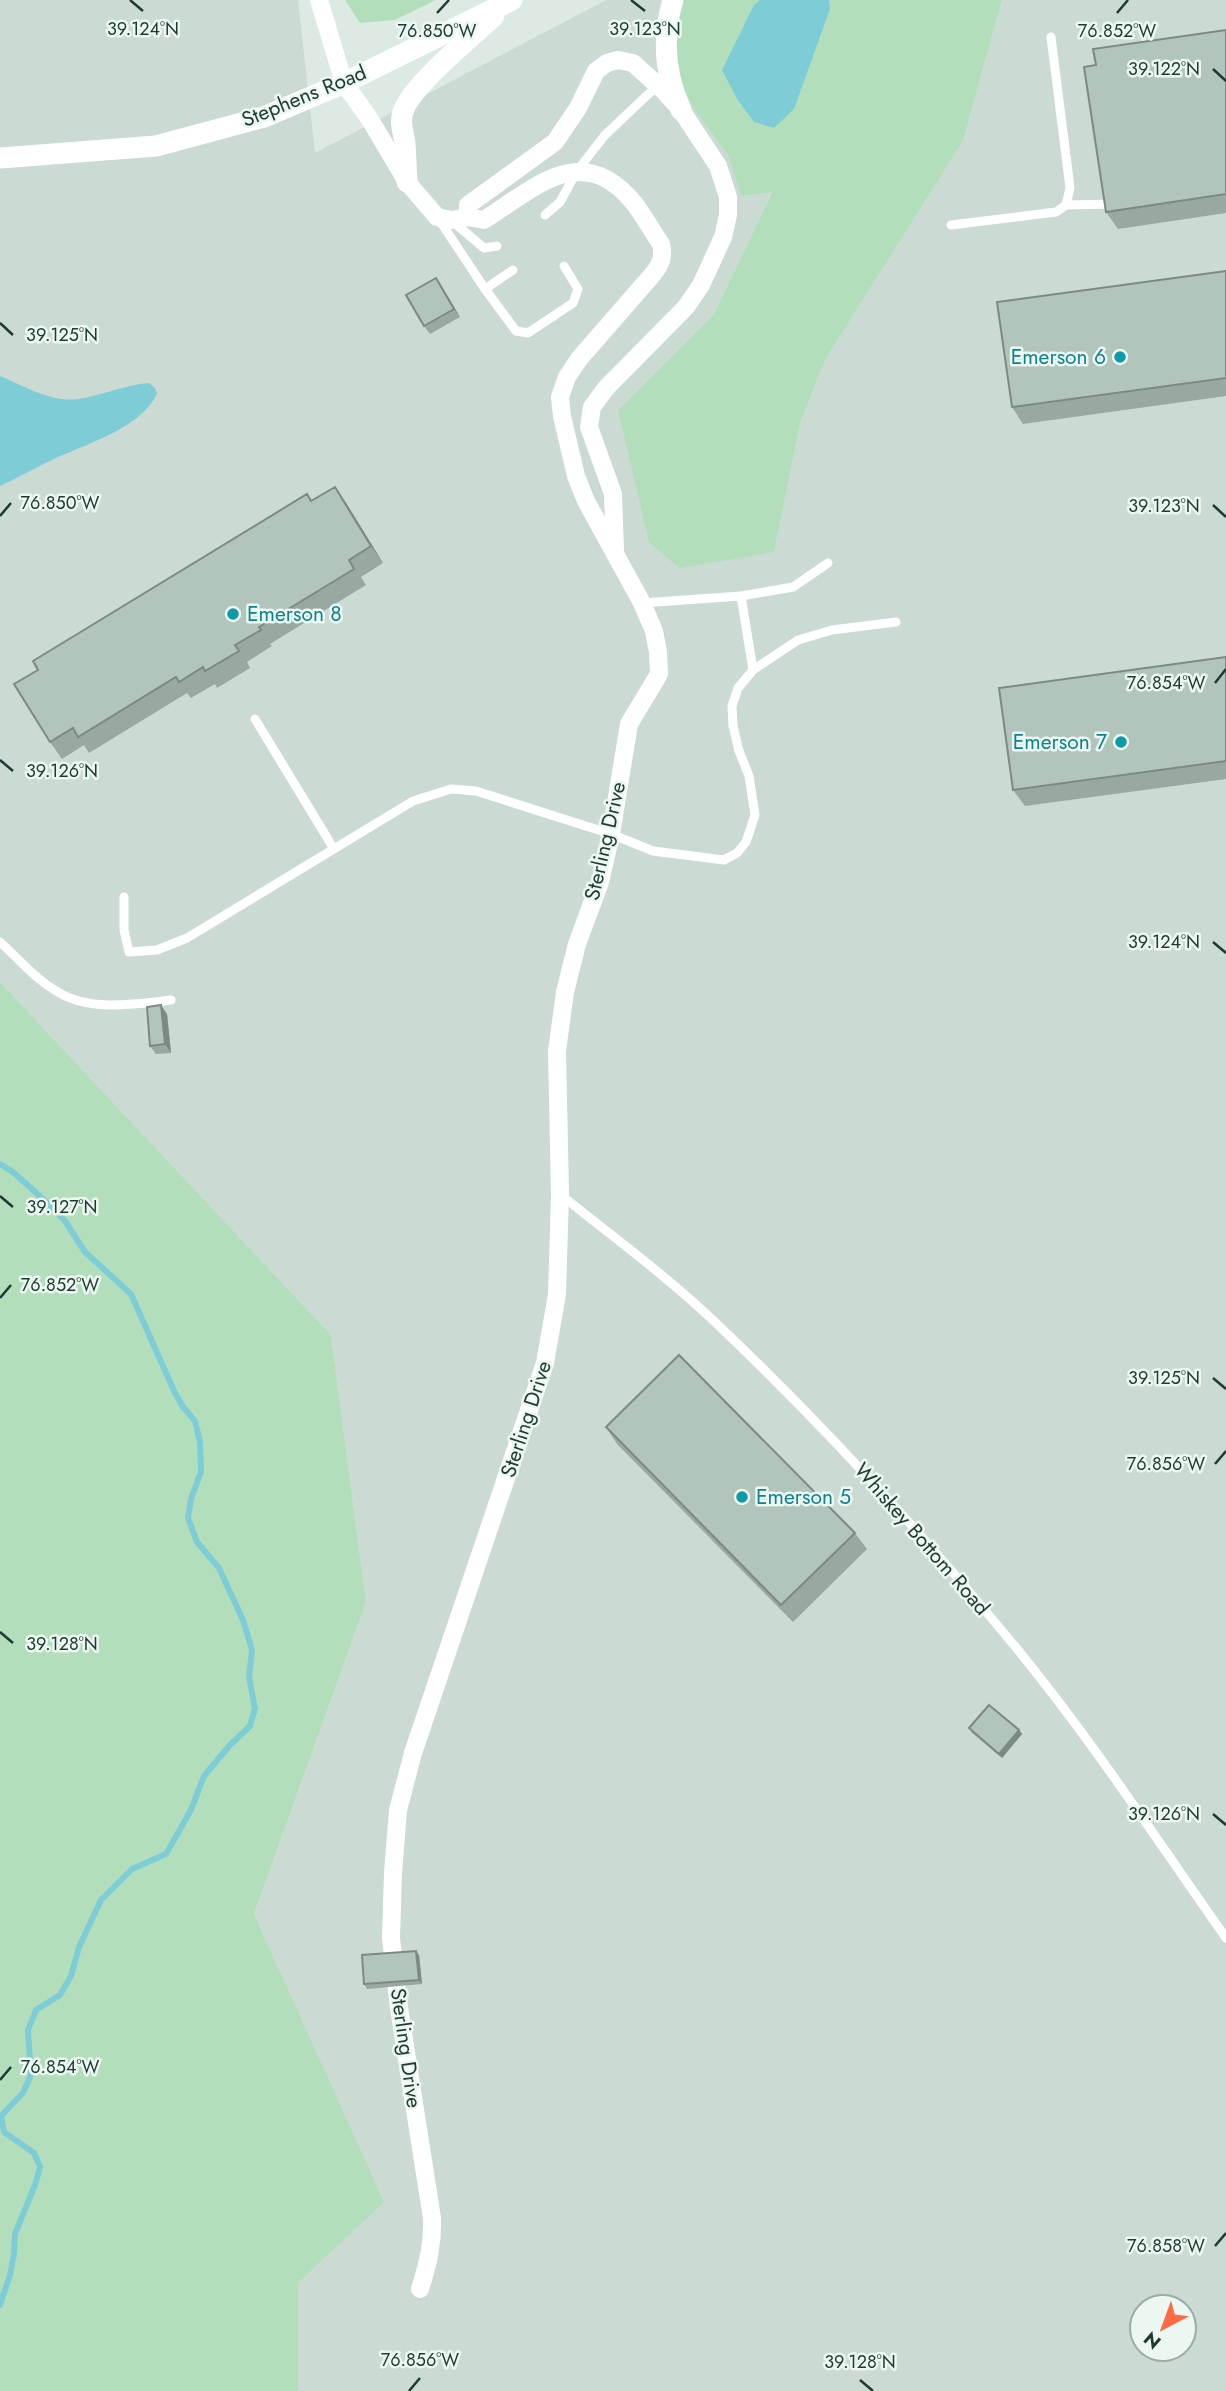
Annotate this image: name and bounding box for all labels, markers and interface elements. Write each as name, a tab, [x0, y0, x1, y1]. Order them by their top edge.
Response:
text: 39.124°N	[107, 16, 179, 42]
text: 39.123°N	[609, 16, 681, 42]
text: 76.850°W	[398, 18, 477, 44]
text: 76.852°W	[1078, 18, 1156, 44]
text: 39.122°N	[1128, 56, 1200, 82]
street label: Stephens Road	[237, 57, 371, 135]
text: 39.125°N	[26, 322, 98, 348]
place label: Emerson 6	[1011, 342, 1106, 372]
marker: Emerson 6	[1112, 349, 1128, 365]
text: 76.850°W	[21, 490, 100, 516]
text: 39.123°N	[1128, 493, 1200, 519]
place label: Emerson 8	[247, 599, 342, 629]
marker: Emerson 8	[225, 606, 241, 622]
text: 76.854°W	[1127, 670, 1205, 696]
place label: Emerson 7	[1013, 727, 1107, 757]
marker: Emerson 7	[1113, 734, 1129, 750]
text: 39.126°N	[26, 758, 98, 784]
street label: Sterling Drive	[577, 779, 633, 903]
text: 39.124°N	[1128, 929, 1200, 955]
text: 39.127°N	[26, 1194, 98, 1220]
text: 76.852°W	[21, 1272, 99, 1298]
street label: Sterling Drive	[493, 1357, 559, 1481]
text: 39.125°N	[1128, 1365, 1200, 1391]
text: 76.856°W	[1127, 1451, 1205, 1477]
street label: Whiskey Bottom Road	[847, 1456, 997, 1622]
place label: Emerson 5	[756, 1482, 851, 1512]
marker: Emerson 5	[734, 1489, 750, 1505]
text: 39.128°N	[26, 1631, 98, 1657]
text: 39.126°N	[1128, 1801, 1200, 1827]
street label: Sterling Drive	[383, 1986, 429, 2110]
text: 76.854°W	[21, 2054, 99, 2080]
text: 76.858°W	[1127, 2233, 1205, 2259]
north arrow	[1128, 2293, 1198, 2363]
text: N	[1138, 2325, 1167, 2356]
text: 76.856°W	[381, 2347, 459, 2373]
text: 39.128°N	[824, 2349, 896, 2375]

